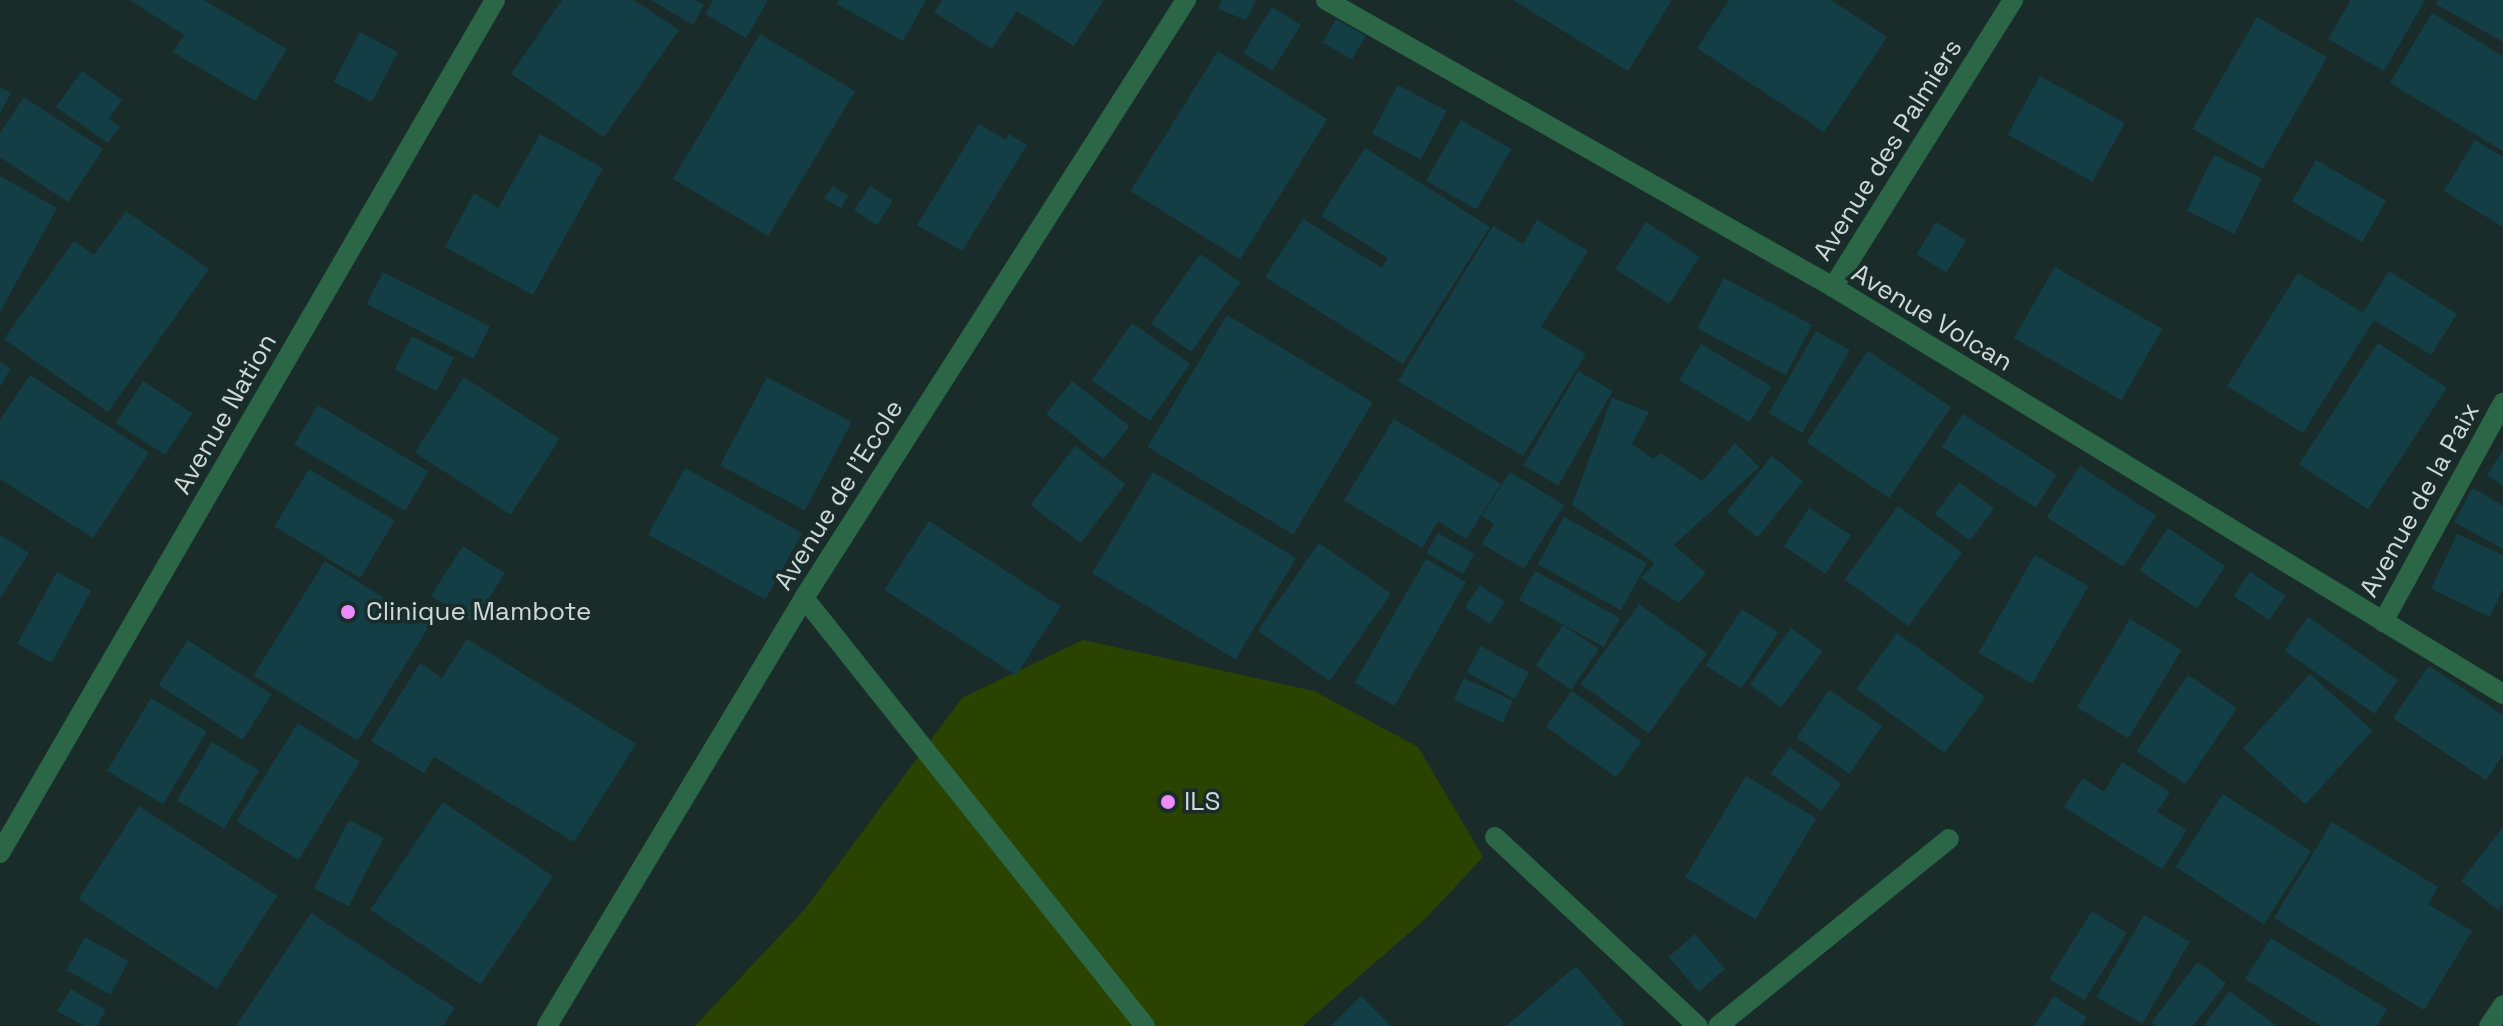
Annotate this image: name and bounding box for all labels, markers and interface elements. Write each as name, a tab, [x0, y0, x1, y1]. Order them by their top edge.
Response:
street label: Avenue des Palmiers	[1807, 34, 1969, 266]
street label: Avenue Volcan	[1846, 258, 2018, 378]
street label: Avenue Nation	[166, 328, 284, 500]
street label: Avenue de l'Ecole	[768, 394, 910, 596]
street label: Avenue de la Paix	[2354, 397, 2486, 603]
place label: Clinique Mambote	[366, 596, 591, 628]
marker: Clinique Mambote	[337, 601, 359, 623]
place label: ILS	[1184, 786, 1220, 818]
marker: ILS	[1159, 793, 1177, 811]

